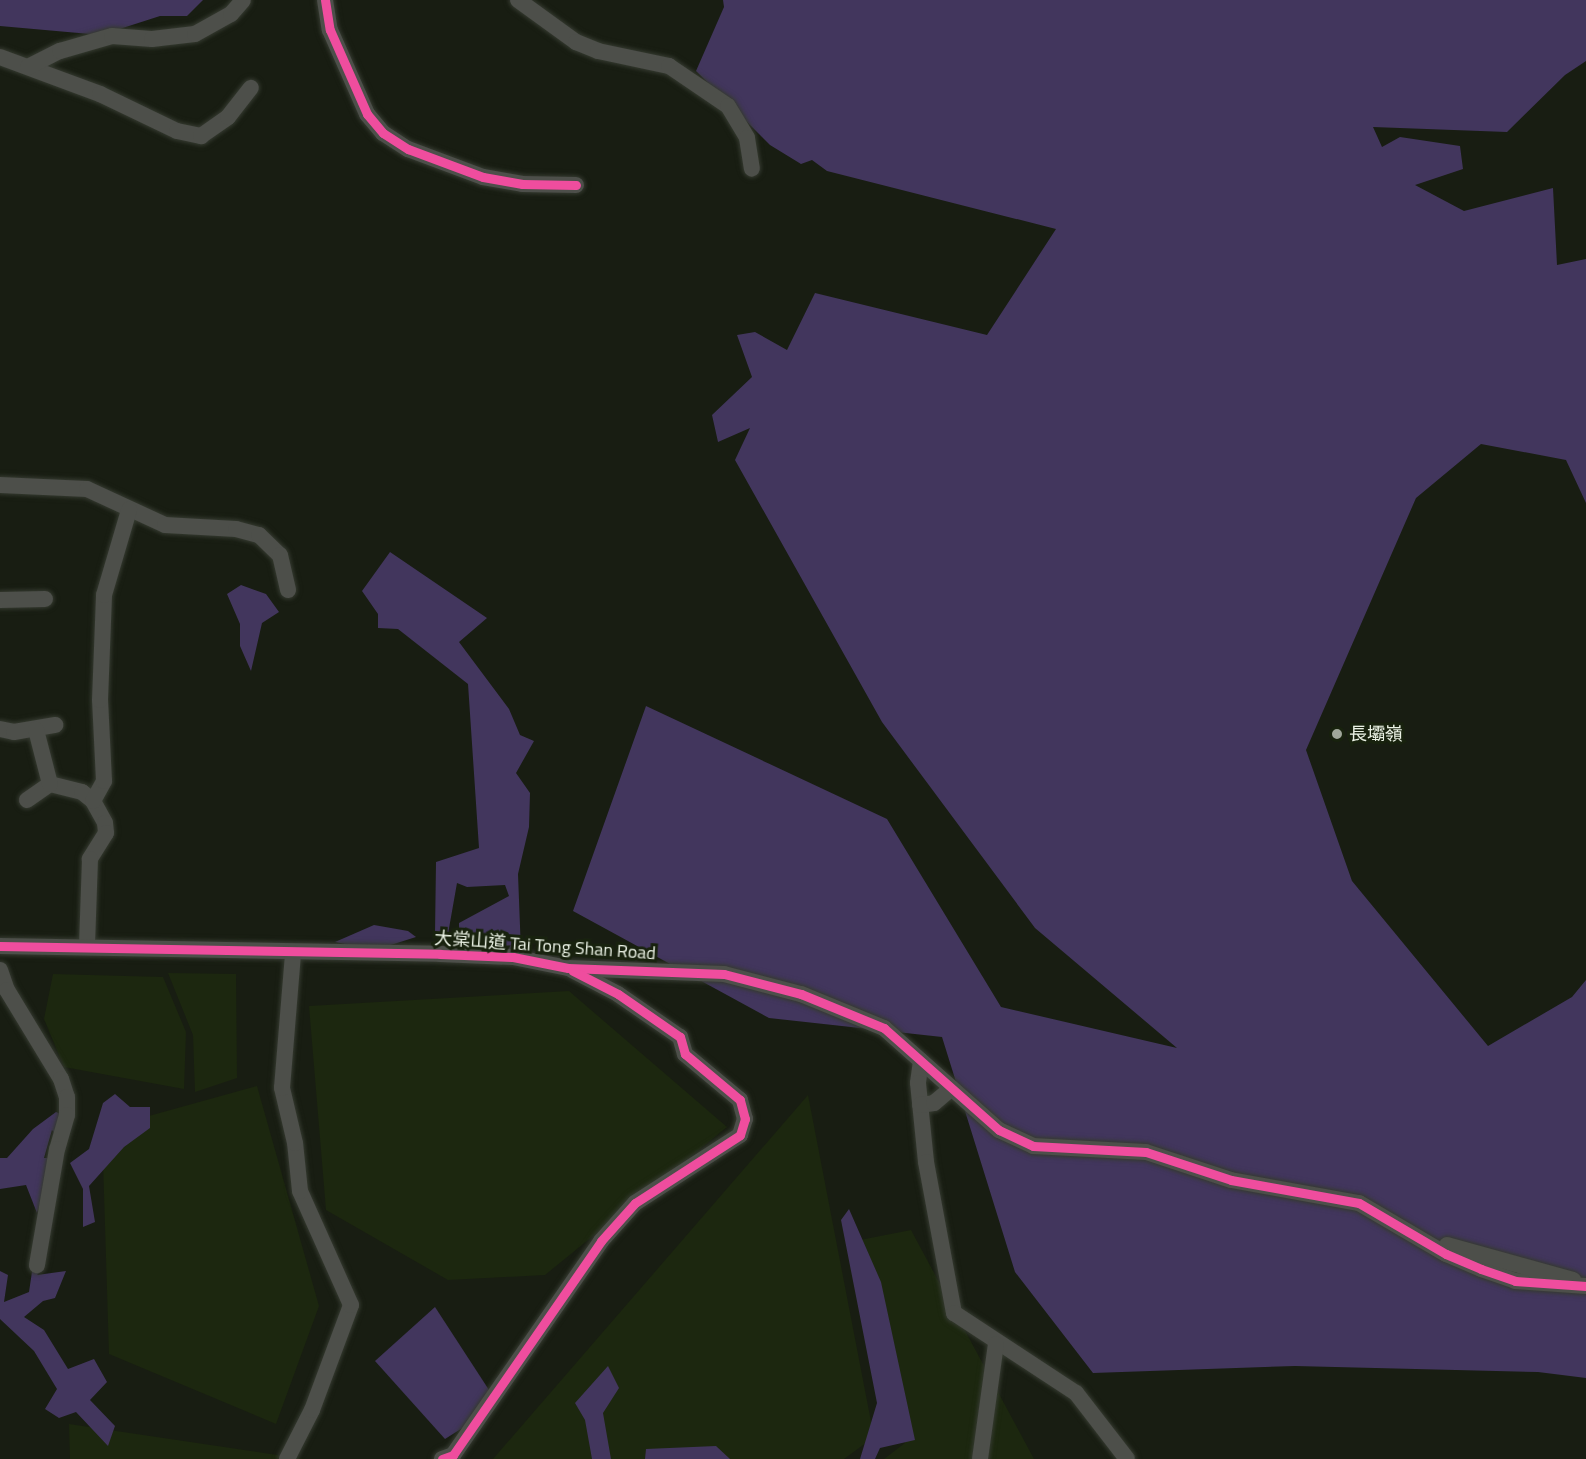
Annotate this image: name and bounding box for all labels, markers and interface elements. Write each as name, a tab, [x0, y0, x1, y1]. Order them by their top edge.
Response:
place label: 長壩嶺	[1349, 723, 1403, 745]
marker: 長壩嶺	[1330, 727, 1344, 741]
street label: 大棠山道 Tai Tong Shan Road	[434, 927, 656, 965]

